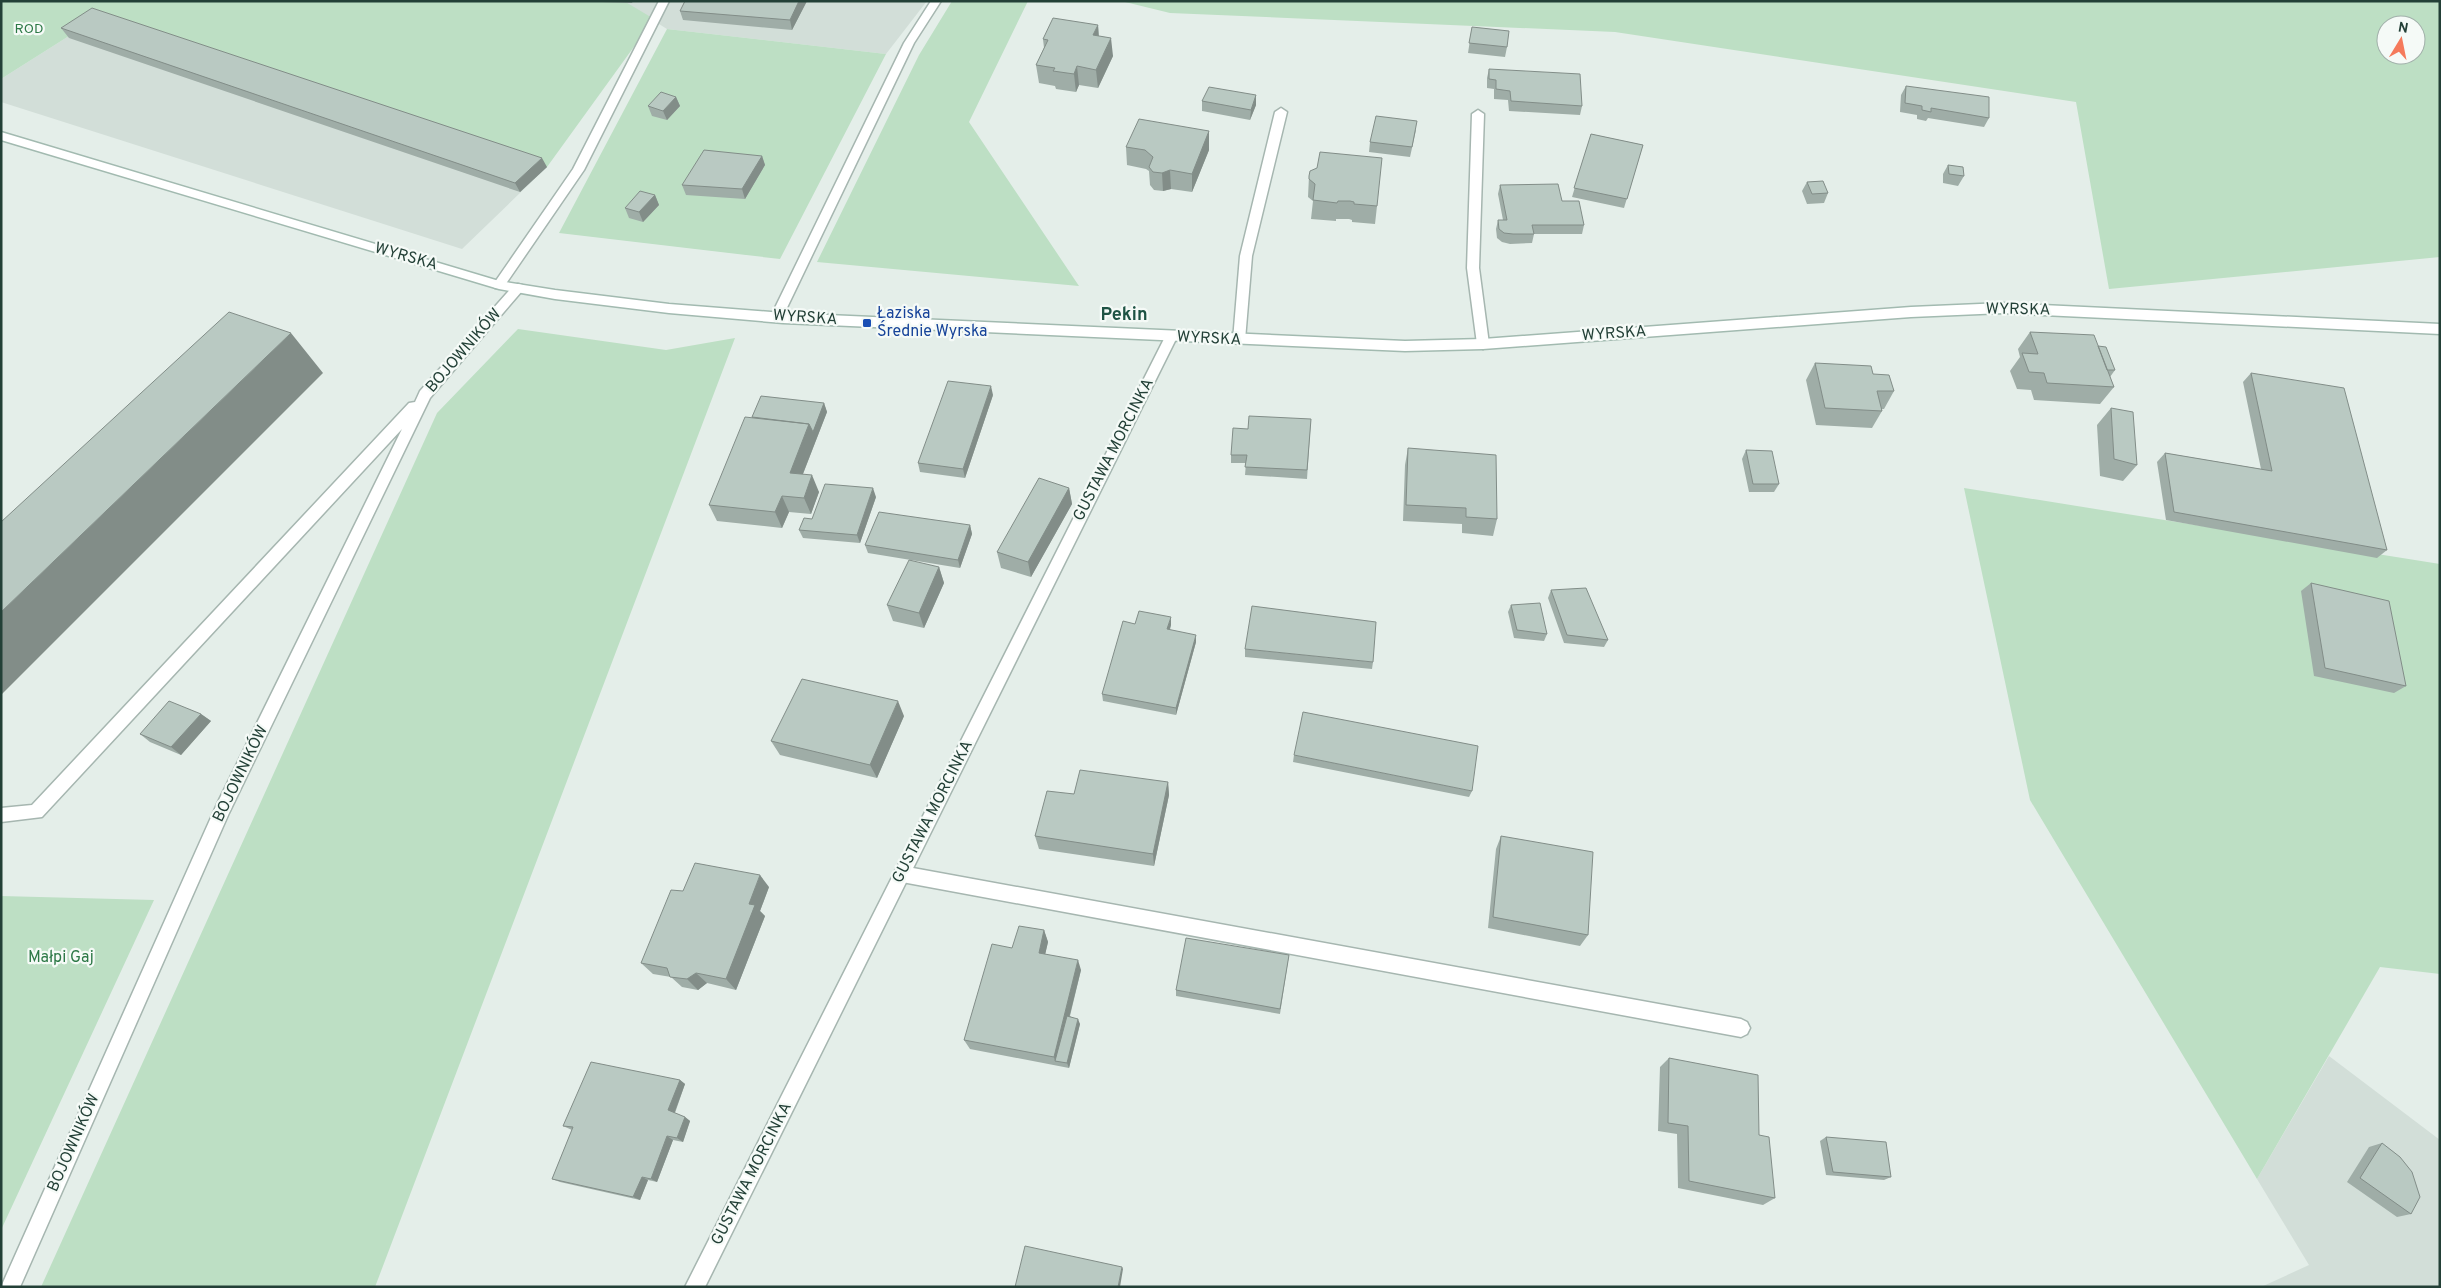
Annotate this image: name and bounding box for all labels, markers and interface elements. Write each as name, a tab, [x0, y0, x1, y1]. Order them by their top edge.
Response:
north arrow	[2376, 15, 2426, 65]
text: N	[2397, 19, 2409, 38]
park label: ROD	[14, 21, 44, 38]
street label: WYRSKA	[372, 238, 440, 276]
street label: WYRSKA	[1986, 299, 2051, 321]
street label: BOJOWNIKÓW	[420, 303, 506, 397]
place label: Łaziska Średnie Wyrska	[877, 304, 987, 342]
district label: Pekin	[1100, 304, 1148, 327]
street label: WYRSKA	[772, 306, 838, 330]
marker: Łaziska Średnie Wyrska	[861, 317, 873, 329]
street label: WYRSKA	[1581, 322, 1647, 346]
street label: WYRSKA	[1176, 327, 1242, 351]
street label: GUSTAWA MORCINKA	[1069, 375, 1159, 525]
street label: BOJOWNIKÓW	[207, 721, 273, 826]
street label: GUSTAWA MORCINKA	[888, 737, 978, 887]
park label: Małpi Gaj	[28, 948, 94, 968]
street label: BOJOWNIKÓW	[42, 1090, 105, 1195]
street label: GUSTAWA MORCINKA	[707, 1099, 797, 1249]

